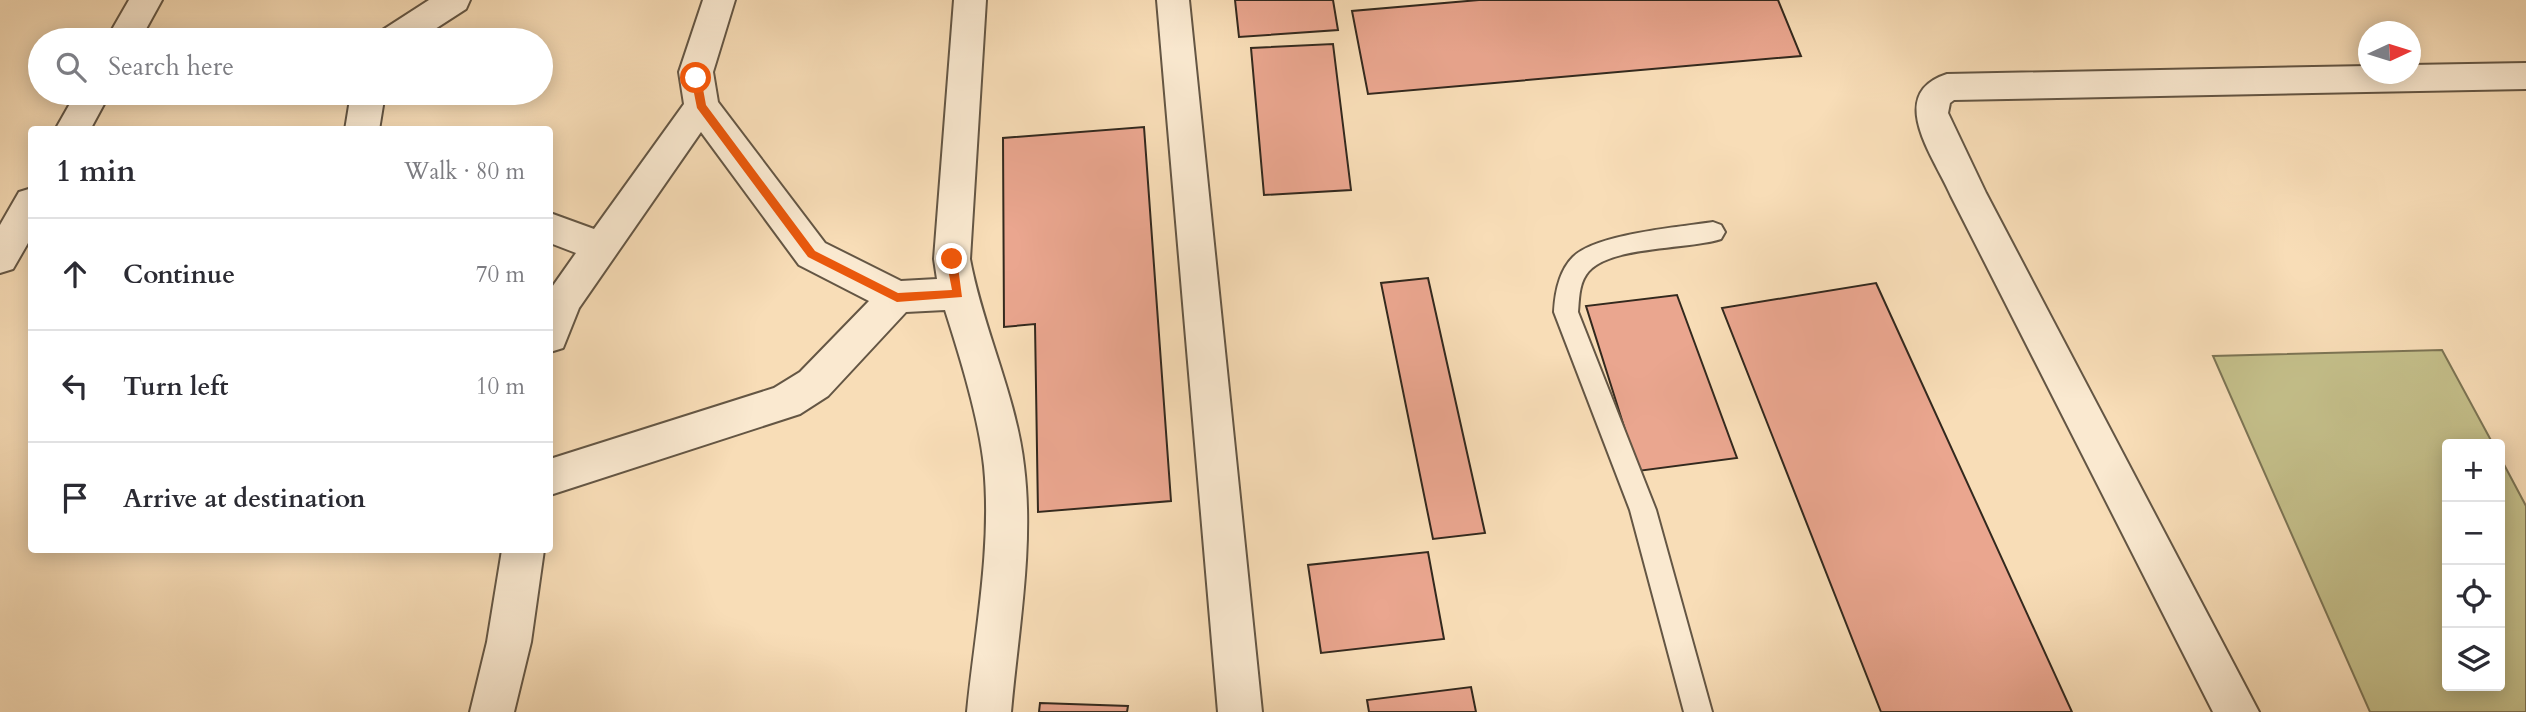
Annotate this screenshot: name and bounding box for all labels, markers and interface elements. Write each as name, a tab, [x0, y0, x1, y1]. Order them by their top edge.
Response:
north arrow	[2358, 21, 2421, 84]
search box	[28, 28, 553, 105]
icon: search	[52, 48, 90, 86]
text: Search here	[108, 49, 234, 84]
route start	[680, 62, 711, 93]
text: 1 min	[56, 151, 136, 192]
text: Walk · 80 m	[404, 156, 525, 187]
route end	[936, 243, 967, 274]
icon: ahead	[56, 255, 94, 293]
text: Continue	[123, 257, 235, 292]
text: 70 m	[476, 259, 525, 290]
icon: left	[56, 367, 94, 405]
text: Turn left	[123, 369, 228, 404]
text: 10 m	[476, 371, 525, 402]
map controls	[2442, 439, 2505, 691]
button: +	[2442, 439, 2505, 502]
icon: arrive	[56, 479, 94, 517]
text: Arrive at destination	[123, 481, 366, 516]
button: −	[2442, 502, 2505, 565]
button: locate	[2442, 565, 2505, 628]
button: layers	[2442, 628, 2505, 691]

